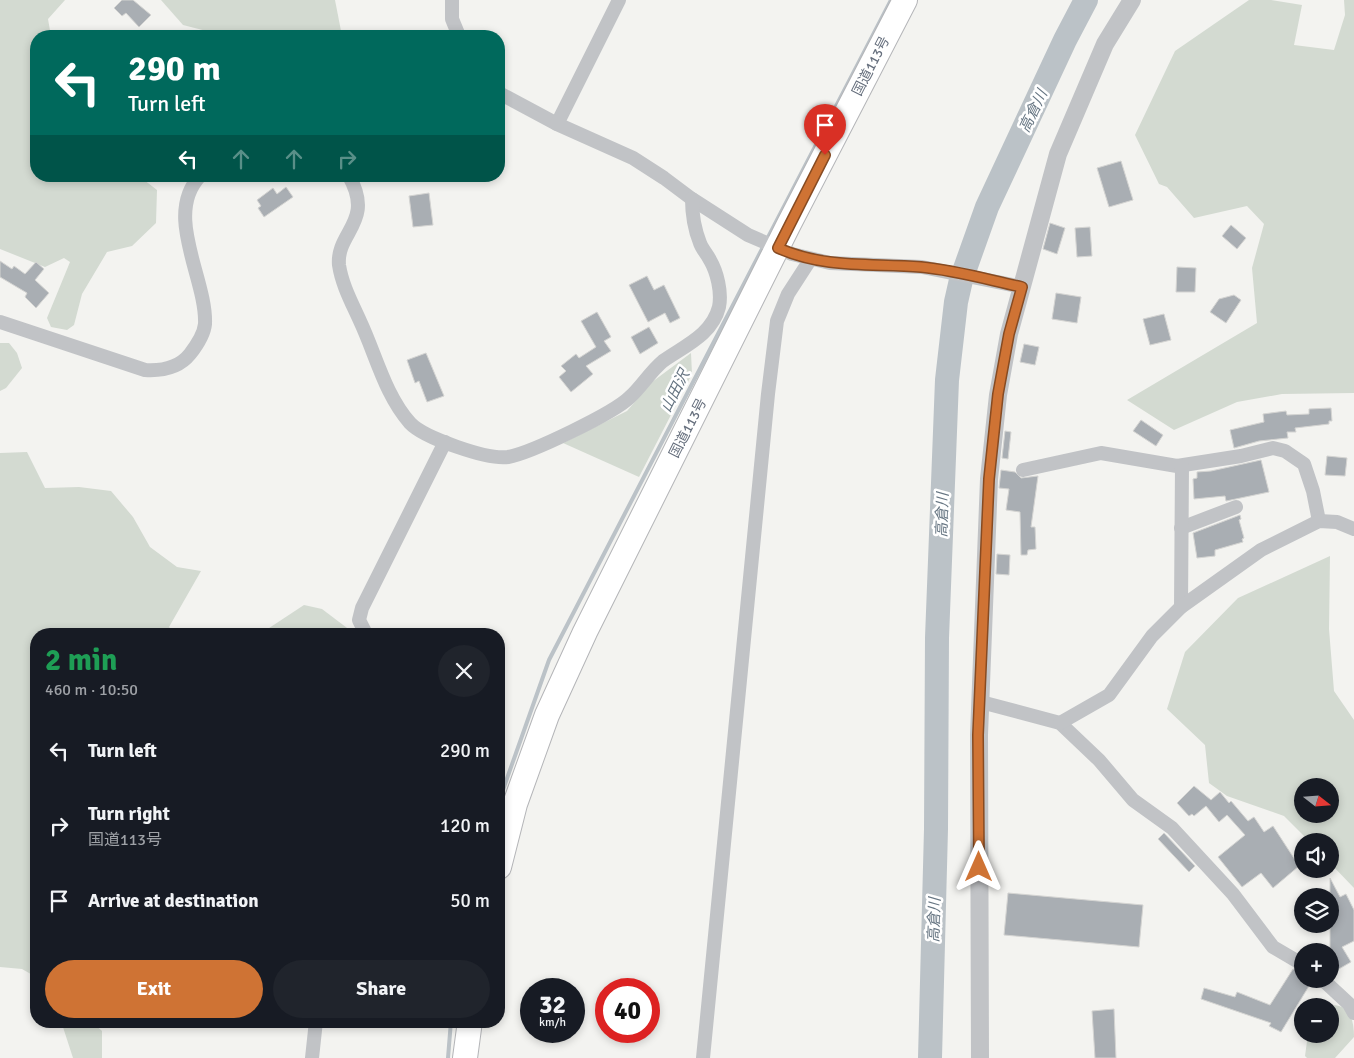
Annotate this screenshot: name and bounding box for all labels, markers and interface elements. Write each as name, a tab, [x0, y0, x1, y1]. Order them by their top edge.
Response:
street label: 国道113号	[849, 33, 893, 99]
text: 290 m	[128, 47, 221, 90]
icon: left	[45, 50, 110, 115]
water label: 高倉川	[1015, 85, 1052, 135]
text: Turn left	[128, 90, 206, 117]
pin	[804, 104, 846, 155]
icon: arrive	[811, 111, 839, 139]
icon: left	[174, 145, 202, 173]
icon: ahead	[227, 145, 255, 173]
icon: ahead	[280, 145, 308, 173]
icon: right	[333, 145, 361, 173]
water label: 山田沢	[657, 365, 694, 415]
street label: 国道113号	[666, 395, 710, 461]
water label: 高倉川	[932, 490, 952, 538]
text: 2 min	[45, 642, 117, 679]
button: close	[438, 645, 490, 697]
text: 460 m · 10:50	[45, 680, 138, 700]
icon: left	[45, 737, 73, 765]
text: Turn left	[88, 739, 157, 763]
text: 290 m	[440, 739, 490, 763]
north arrow	[1294, 778, 1339, 822]
map controls	[1294, 778, 1339, 1043]
text: Turn right	[88, 802, 170, 826]
icon: right	[45, 812, 73, 840]
text: 120 m	[440, 814, 490, 838]
text: 国道113号	[88, 830, 162, 850]
button: sound	[1294, 833, 1339, 878]
position arrow	[952, 840, 1004, 892]
icon: arrive	[45, 887, 73, 915]
button: layers	[1294, 888, 1339, 933]
text: Arrive at destination	[88, 889, 259, 913]
text: 50 m	[450, 889, 490, 913]
water label: 高倉川	[924, 895, 944, 943]
button: +	[1294, 943, 1339, 988]
button: Exit	[45, 960, 263, 1018]
button: Share	[273, 960, 490, 1018]
speed limit sign: 40	[595, 978, 660, 1043]
text: 32	[539, 989, 566, 1020]
button: −	[1294, 998, 1339, 1043]
text: km/h	[539, 1015, 566, 1030]

